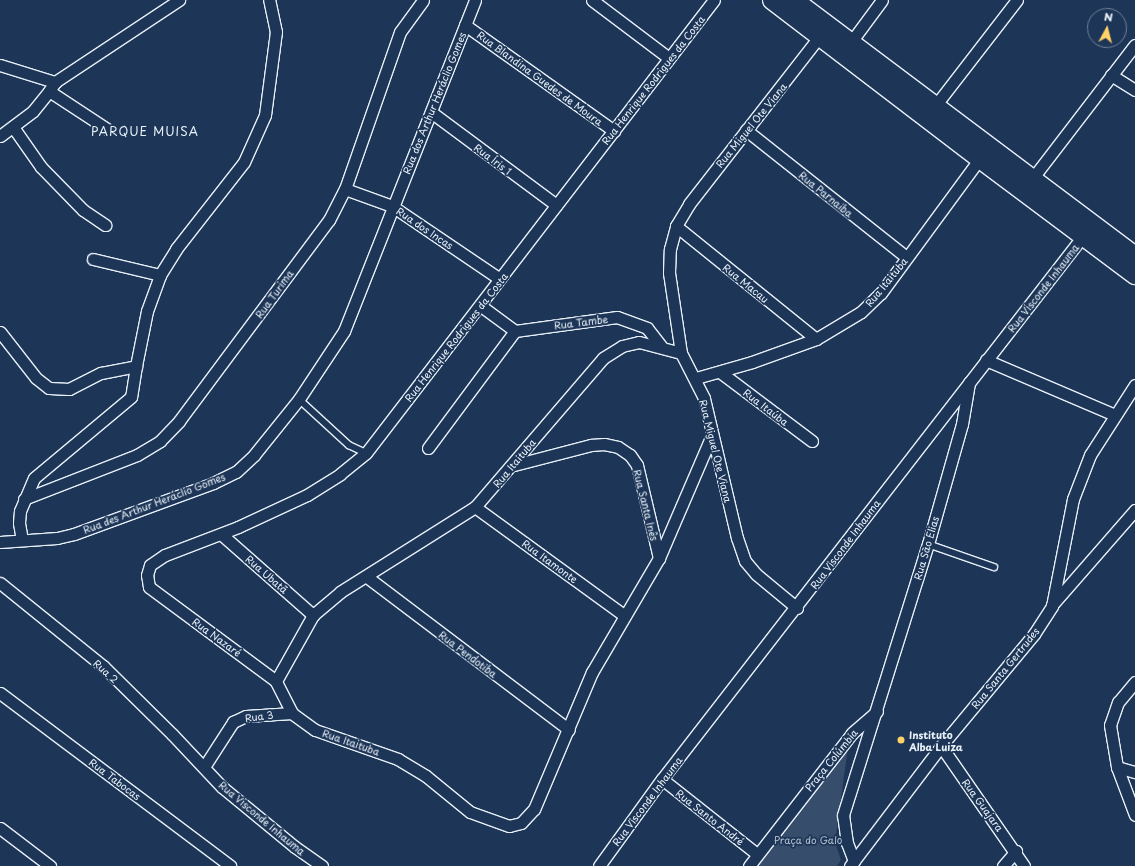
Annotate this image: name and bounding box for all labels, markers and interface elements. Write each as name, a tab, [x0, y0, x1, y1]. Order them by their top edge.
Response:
north arrow	[1087, 8, 1127, 48]
text: N	[1103, 8, 1114, 26]
street label: Rua Henrique Rodrigues da Costa	[598, 12, 708, 148]
street label: Rua Blandina Guedes de Moura	[475, 28, 605, 128]
street label: Rua dos Arthur Heráclio Gomes	[400, 29, 468, 177]
street label: Rua Miguel Ote Viana	[713, 80, 789, 170]
district label: PARQUE MUISA	[92, 125, 198, 139]
street label: Rua Íris 1	[471, 141, 515, 177]
street label: Rua Parnaiba	[796, 168, 856, 220]
street label: Rua dos Incas	[394, 204, 456, 252]
street label: Rua Visconde Inhauma	[1004, 241, 1082, 335]
street label: Rua Itaituba	[862, 255, 910, 309]
street label: Rua Macau	[721, 261, 771, 305]
street label: Rua Turima	[252, 267, 296, 321]
street label: Rua Henrique Rodrigues da Costa	[401, 269, 511, 405]
street label: Rua Tambe	[553, 313, 609, 331]
street label: Rua Itaúba	[741, 386, 791, 428]
street label: Rua Miguel Ote Viana	[697, 398, 735, 504]
street label: Rua Itaituba	[490, 436, 538, 490]
street label: Rua Santa Inês	[631, 468, 661, 542]
street label: Rua des Arthur Heráclio Gomes	[80, 470, 228, 536]
street label: Rua Visconde Inhauma	[807, 496, 883, 592]
street label: Rua Sāo Elias	[911, 515, 941, 581]
street label: Rua Itamonte	[520, 537, 580, 585]
street label: Rua Ubatã	[243, 552, 291, 596]
street label: Rua Nazaré	[190, 615, 244, 659]
street label: Rua Santa Gertrudes	[968, 625, 1042, 711]
street label: Rua Pendotiba	[437, 628, 499, 680]
street label: Rua 2	[91, 657, 121, 685]
street label: Rua 3	[244, 708, 274, 724]
street label: Praça Colúmbia	[802, 726, 860, 794]
street label: Rua Itaituba	[321, 727, 381, 757]
place label: Instituto Alba Luiza	[909, 728, 963, 752]
marker: Instituto Alba Luiza	[896, 735, 906, 745]
street label: Rua Visconde Inhauma	[609, 753, 685, 849]
street label: Rua Tabocas	[87, 756, 143, 802]
street label: Rua Guajara	[960, 776, 1006, 834]
street label: Rua Visconde Inhauma	[216, 778, 308, 858]
street label: Rua Santo André	[673, 787, 747, 847]
park label: Praça do Galo	[774, 834, 842, 846]

